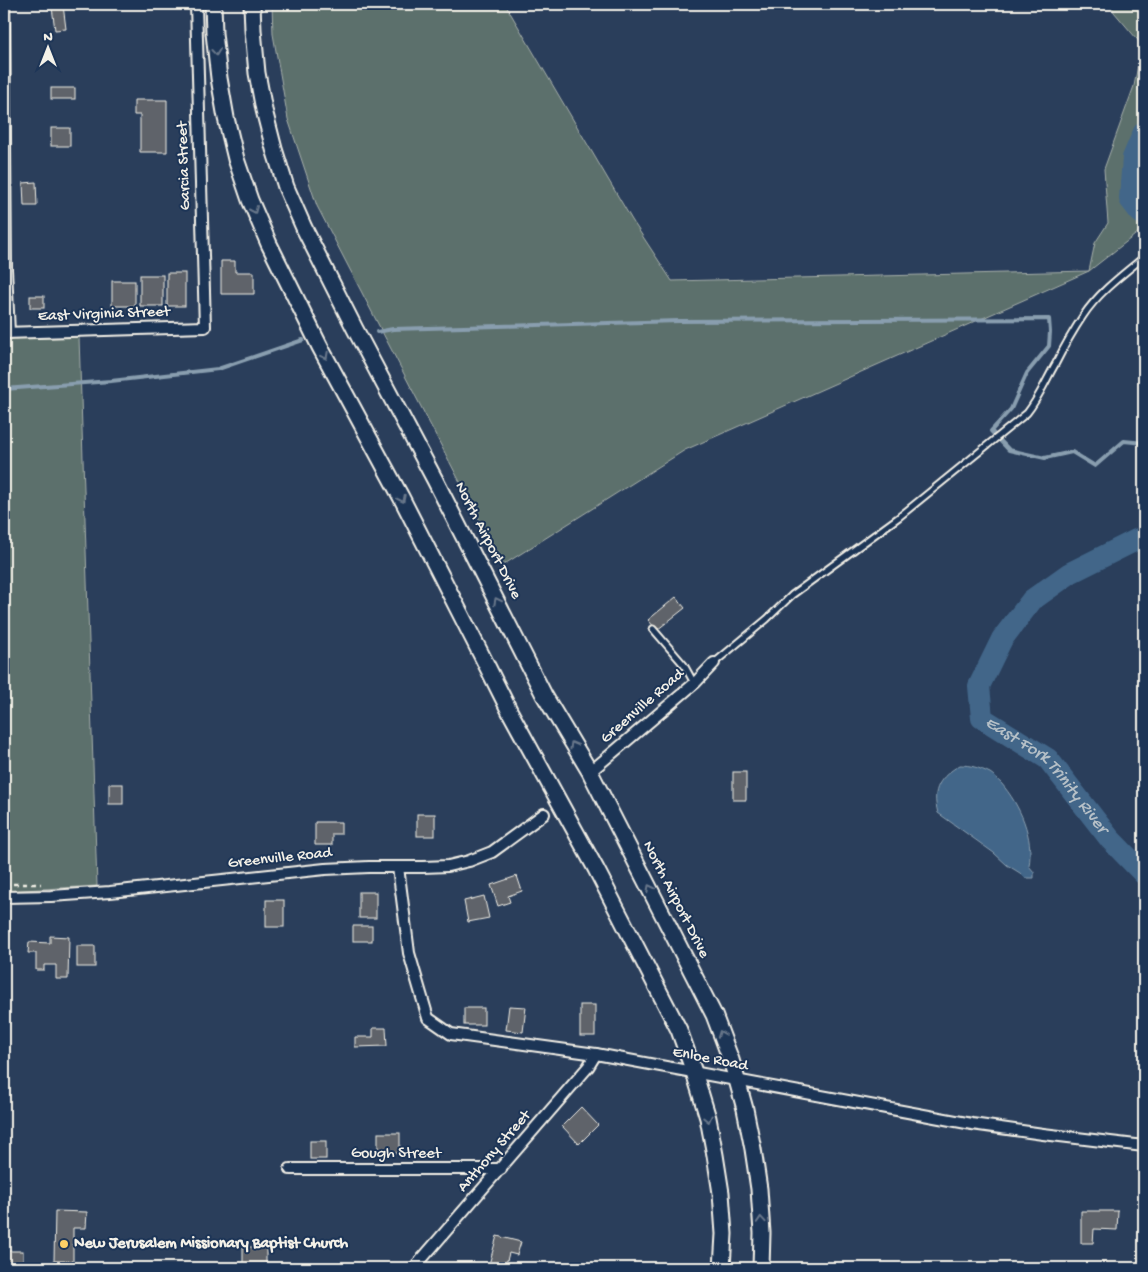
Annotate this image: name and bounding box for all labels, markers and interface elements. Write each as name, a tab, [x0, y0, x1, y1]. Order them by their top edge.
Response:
north arrow	[22, 22, 72, 72]
text: N	[43, 29, 53, 46]
one-way arrow	[210, 49, 221, 57]
street label: Garcia Street	[174, 120, 196, 211]
one-way arrow	[247, 205, 258, 214]
street label: East Virginia Street	[38, 303, 172, 327]
one-way arrow	[319, 351, 329, 360]
street label: North Airport Drive	[449, 479, 525, 603]
one-way arrow	[396, 494, 406, 503]
one-way arrow	[493, 597, 503, 606]
street label: Greenville Road	[597, 665, 690, 748]
water label: East Fork Trinity River	[981, 712, 1115, 841]
one-way arrow	[570, 741, 580, 750]
street label: North Airport Drive	[637, 838, 713, 962]
street label: Greenville Road	[227, 844, 335, 874]
one-way arrow	[646, 884, 656, 893]
one-way arrow	[717, 1030, 727, 1039]
street label: Enloe Road	[671, 1043, 751, 1077]
street label: Anthony Street	[454, 1106, 537, 1197]
one-way arrow	[702, 1114, 713, 1123]
street label: Gough Street	[351, 1145, 442, 1164]
one-way arrow	[756, 1215, 767, 1223]
place label: New Jerusalem Missionary Baptist Church	[74, 1235, 348, 1254]
marker: New Jerusalem Missionary Baptist Church	[58, 1238, 70, 1250]

